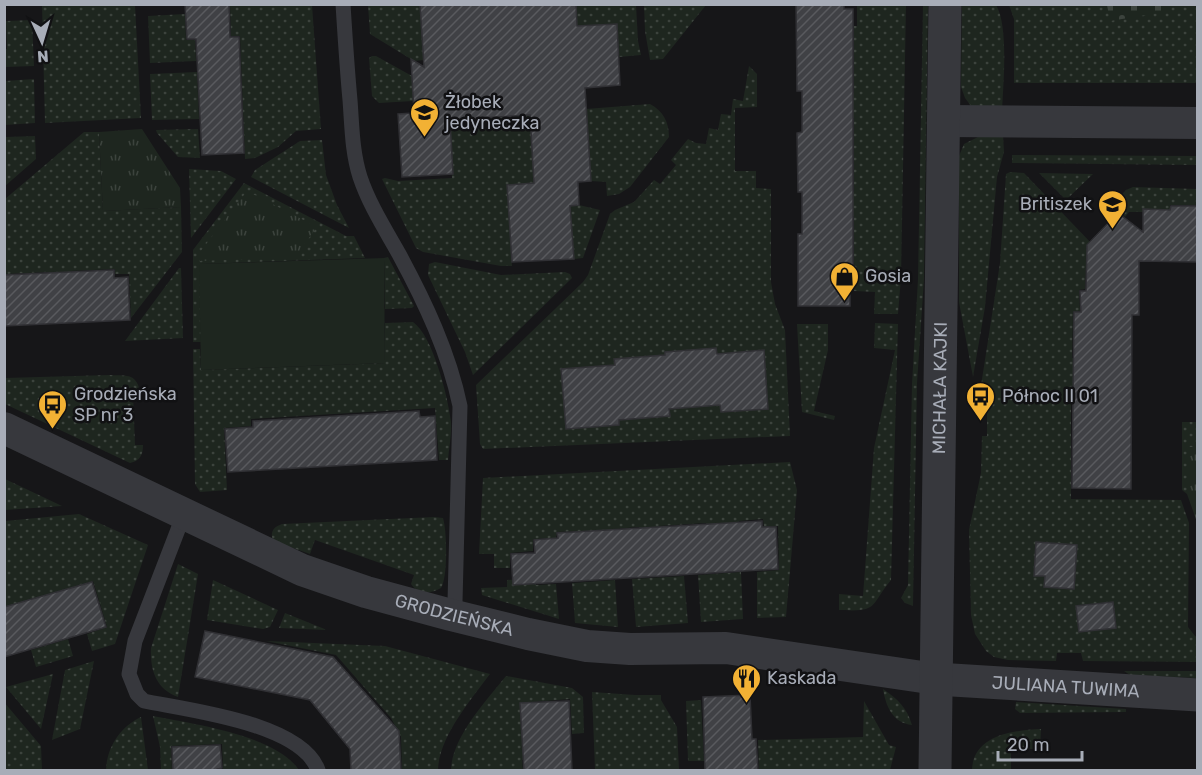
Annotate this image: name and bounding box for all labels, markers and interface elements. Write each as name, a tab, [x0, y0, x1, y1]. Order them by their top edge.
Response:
north arrow	[12, 12, 72, 72]
text: N	[37, 47, 49, 66]
place label: Żłobek jedyneczka	[444, 91, 539, 134]
school or university icon: Żłobek jedyneczka	[408, 96, 440, 138]
school or university icon: Britiszek	[1097, 188, 1129, 230]
place label: Britiszek	[1020, 193, 1093, 215]
shop icon: Gosia	[828, 260, 860, 302]
place label: Gosia	[865, 265, 911, 287]
street label: MICHAŁA KAJKI	[928, 322, 952, 454]
bus stop icon: Północ II 01	[965, 380, 997, 422]
place label: Grodzieńska SP nr 3	[74, 383, 177, 426]
place label: Północ II 01	[1002, 385, 1098, 407]
bus stop icon: Grodzieńska SP nr 3	[37, 388, 69, 430]
street label: GRODZIEŃSKA	[392, 589, 516, 641]
restaurant icon: Kaskada	[730, 662, 762, 704]
place label: Kaskada	[767, 667, 837, 689]
street label: JULIANA TUWIMA	[991, 671, 1140, 702]
scale bar	[998, 724, 1082, 762]
text: 20 m	[1007, 734, 1049, 756]

